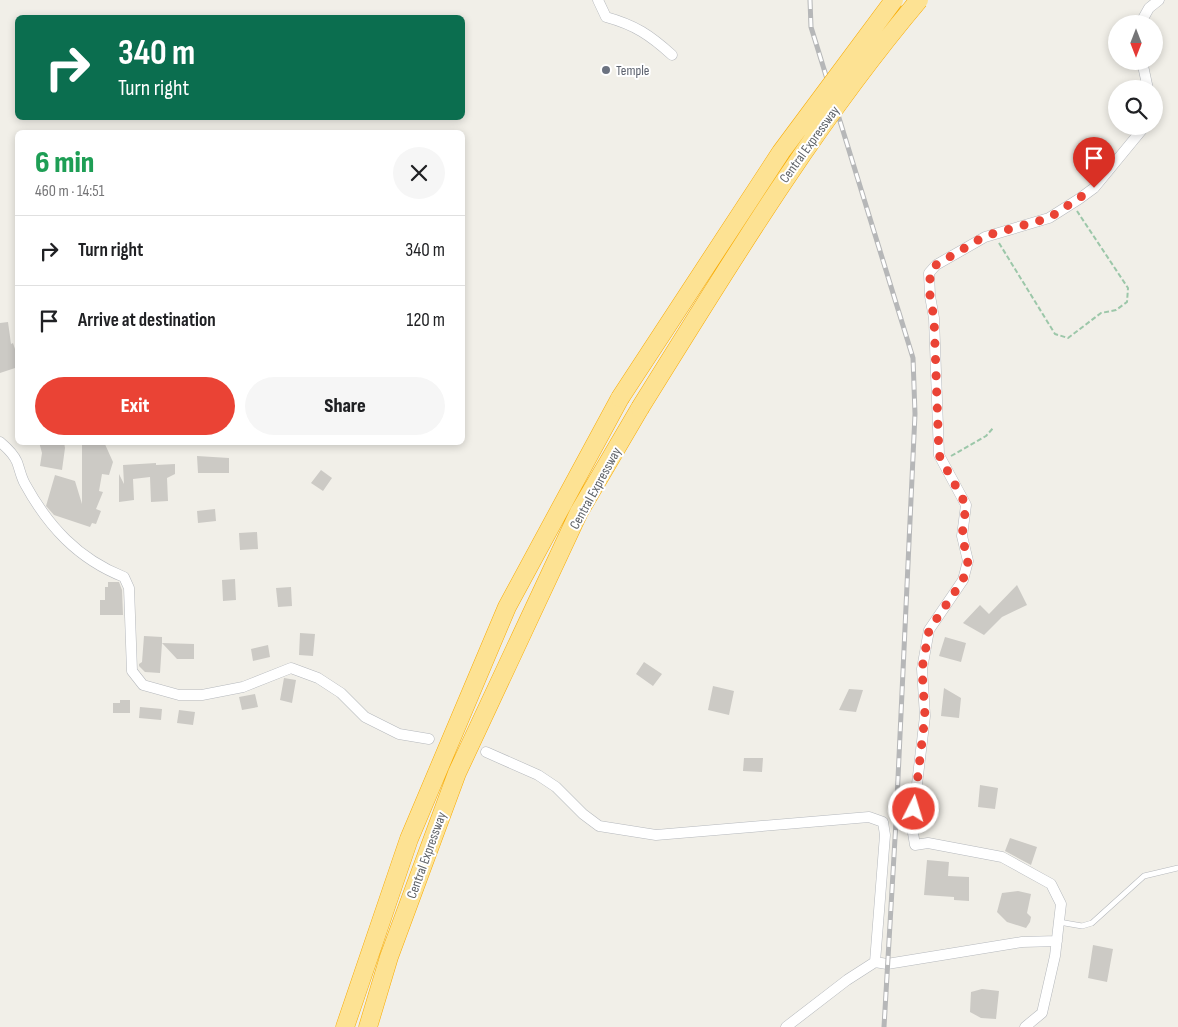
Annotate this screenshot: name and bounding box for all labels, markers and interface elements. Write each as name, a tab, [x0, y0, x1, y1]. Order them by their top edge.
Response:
north arrow	[1108, 15, 1162, 70]
map controls	[1108, 15, 1163, 135]
text: 340 m	[118, 32, 195, 75]
icon: right	[35, 35, 100, 100]
place label: Temple	[616, 62, 649, 79]
marker: Temple	[600, 64, 612, 76]
text: Turn right	[118, 75, 189, 102]
button: search	[1108, 80, 1163, 135]
street label: Central Expressway	[776, 102, 843, 186]
pin	[1073, 137, 1115, 188]
icon: arrive	[1080, 144, 1108, 172]
text: 6 min	[35, 145, 94, 181]
button: close	[393, 147, 445, 199]
text: 460 m · 14:51	[35, 182, 104, 201]
icon: right	[35, 237, 63, 265]
text: Turn right	[78, 239, 143, 262]
text: 340 m	[405, 239, 445, 262]
icon: arrive	[35, 307, 63, 335]
text: Arrive at destination	[78, 309, 216, 332]
text: 120 m	[407, 309, 445, 332]
button: Exit	[35, 377, 235, 435]
button: Share	[245, 377, 445, 435]
street label: Central Expressway	[566, 444, 625, 532]
position arrow	[887, 782, 939, 834]
street label: Central Expressway	[403, 809, 450, 901]

